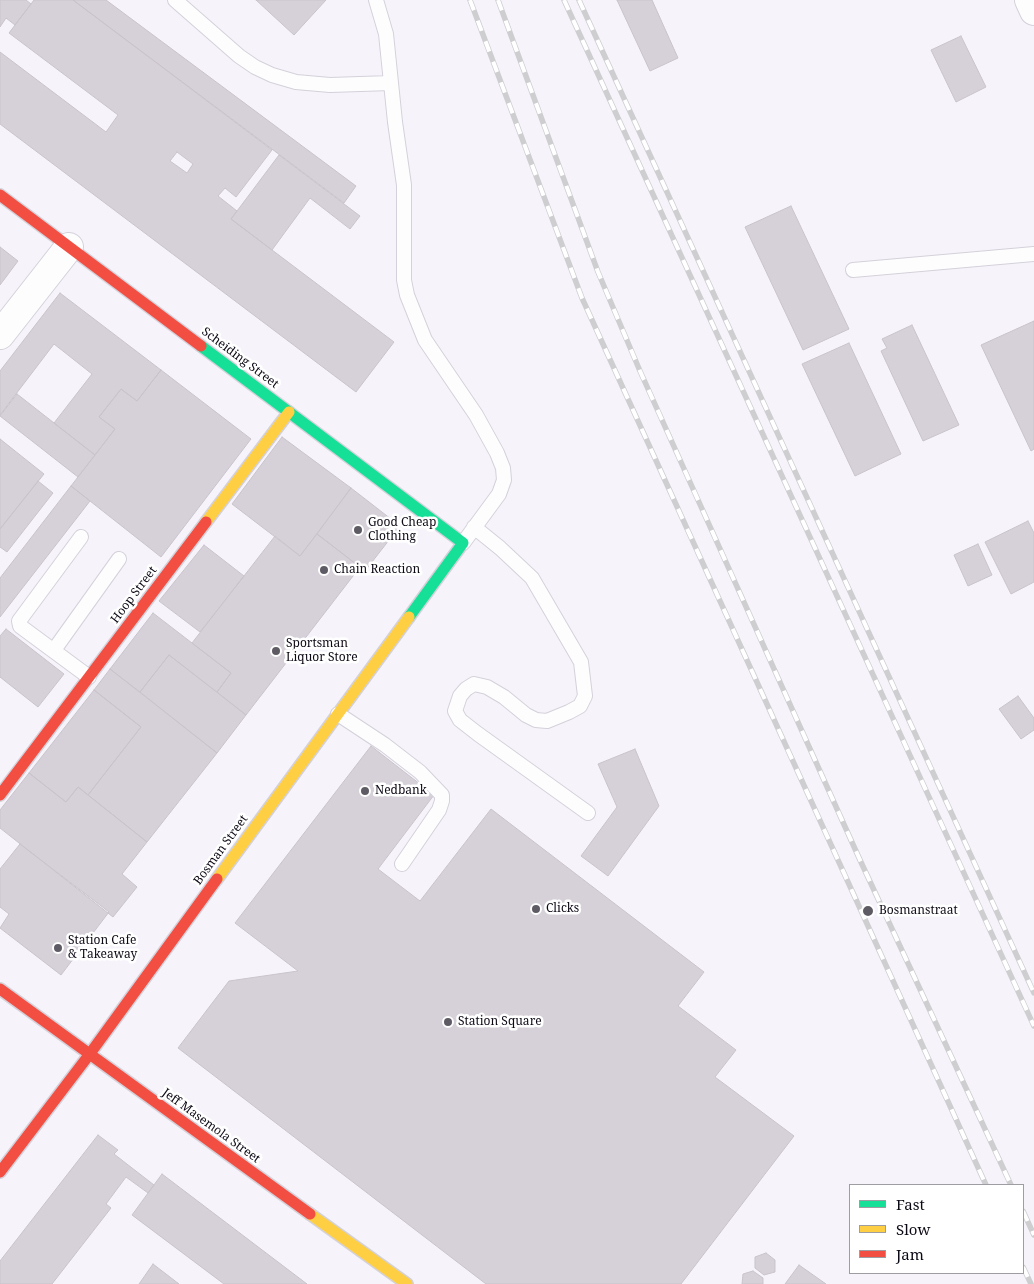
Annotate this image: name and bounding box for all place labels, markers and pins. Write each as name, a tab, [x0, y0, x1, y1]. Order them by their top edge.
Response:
place label: Good Cheap Clothing	[368, 516, 436, 544]
marker: Good Cheap Clothing	[352, 524, 364, 536]
place label: Chain Reaction	[334, 563, 420, 577]
marker: Chain Reaction	[318, 564, 330, 576]
place label: Sportsman Liquor Store	[286, 637, 358, 665]
marker: Sportsman Liquor Store	[270, 645, 282, 657]
place label: Nedbank	[375, 784, 427, 798]
marker: Nedbank	[359, 785, 371, 797]
place label: Clicks	[546, 902, 579, 916]
marker: Clicks	[530, 903, 542, 915]
marker: Bosmanstraat	[861, 904, 875, 918]
place label: Bosmanstraat	[879, 904, 958, 918]
place label: Station Cafe & Takeaway	[68, 934, 137, 962]
marker: Station Cafe & Takeaway	[52, 942, 64, 954]
place label: Station Square	[458, 1015, 542, 1029]
marker: Station Square	[442, 1016, 454, 1028]

